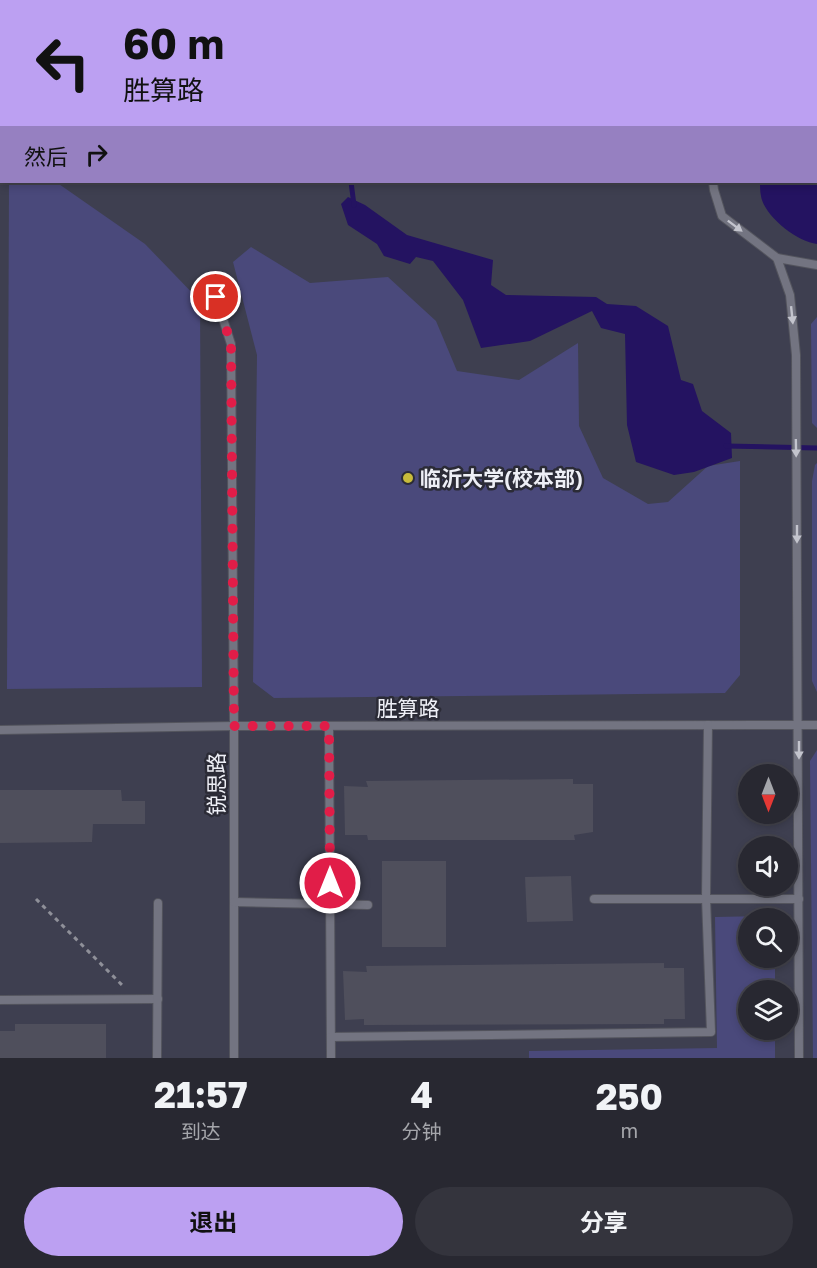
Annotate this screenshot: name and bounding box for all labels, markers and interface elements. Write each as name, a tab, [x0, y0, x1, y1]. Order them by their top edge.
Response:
text: 60 m	[123, 18, 224, 68]
icon: left	[24, 24, 102, 102]
text: 胜算路	[123, 74, 204, 106]
icon: right	[80, 138, 113, 171]
text: 然后	[24, 143, 68, 170]
one-way arrow	[728, 220, 743, 232]
pin	[190, 271, 241, 322]
icon: arrive	[199, 280, 232, 313]
one-way arrow	[787, 305, 797, 324]
one-way arrow	[791, 438, 801, 457]
place label: 临沂大学(校本部)	[420, 465, 583, 491]
marker: 临沂大学(校本部)	[401, 471, 415, 485]
one-way arrow	[792, 525, 802, 544]
street label: 胜算路	[377, 695, 440, 721]
one-way arrow	[794, 741, 804, 760]
street label: 锐思路	[203, 753, 229, 816]
north arrow	[738, 764, 798, 824]
map controls	[738, 764, 798, 1040]
button: sound	[738, 836, 798, 896]
position arrow	[298, 851, 362, 915]
button: search	[738, 908, 798, 968]
button: layers	[738, 980, 798, 1040]
text: 21:57	[154, 1073, 248, 1116]
text: 4	[410, 1073, 433, 1116]
text: 250	[596, 1075, 663, 1118]
text: m	[620, 1118, 638, 1142]
text: 到达	[181, 1119, 221, 1143]
text: 分钟	[402, 1119, 442, 1143]
button: 退出	[24, 1187, 403, 1256]
button: 分享	[415, 1187, 793, 1256]

